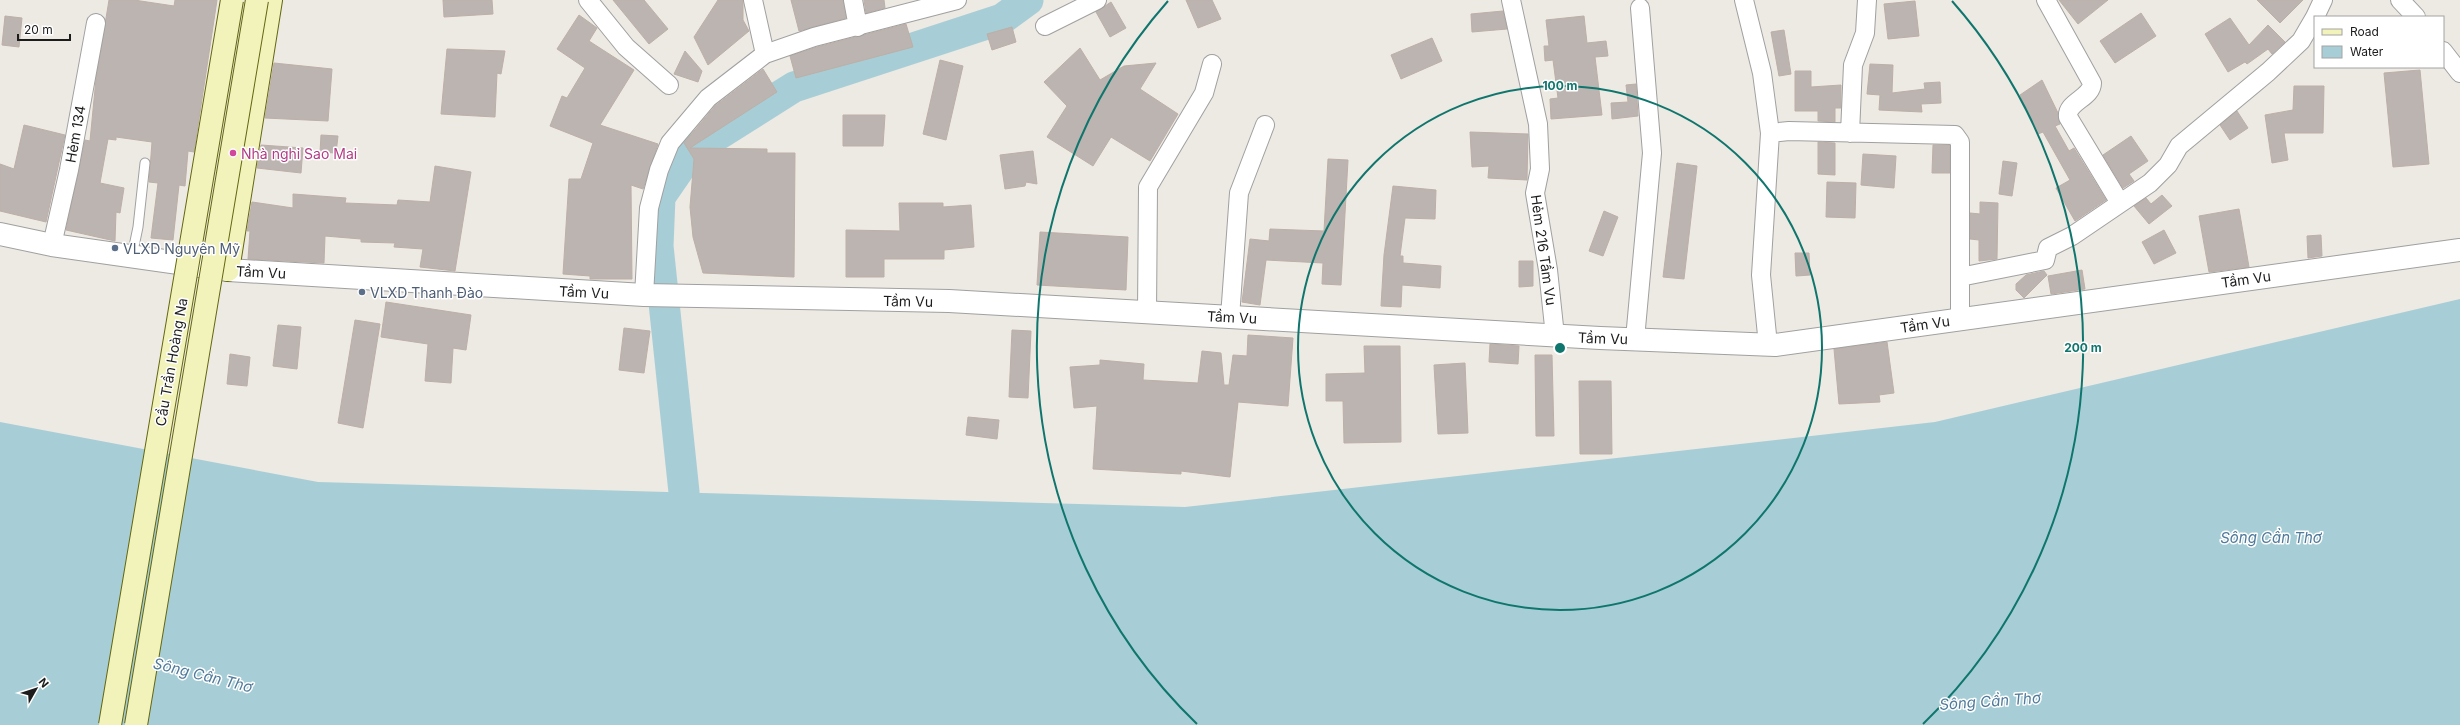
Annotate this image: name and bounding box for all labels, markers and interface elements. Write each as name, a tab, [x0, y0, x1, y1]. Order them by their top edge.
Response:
scale bar	[18, 16, 70, 42]
legend	[2314, 16, 2444, 68]
text: 20 m	[24, 22, 53, 37]
text: Road	[2350, 24, 2379, 39]
text: Water	[2350, 44, 2384, 59]
text: 100 m	[1542, 78, 1578, 93]
street label: Hẻm 134	[62, 104, 88, 164]
place label: Nhà nghỉ Sao Mai	[241, 145, 357, 162]
marker: Nhà nghỉ Sao Mai	[228, 148, 238, 158]
street label: Hẻm 216 Tầm Vu	[1528, 194, 1560, 306]
place label: VLXD Nguyên Mỹ	[123, 240, 240, 257]
marker: VLXD Nguyên Mỹ	[110, 243, 120, 253]
street label: Tầm Vu	[236, 262, 286, 282]
street label: Tầm Vu	[2220, 267, 2272, 291]
street label: Tầm Vu	[559, 282, 609, 302]
place label: VLXD Thanh Đào	[370, 284, 483, 301]
marker: VLXD Thanh Đào	[357, 287, 367, 297]
street label: Tầm Vu	[883, 292, 933, 310]
street label: Cầu Trần Hoàng Na	[151, 297, 191, 427]
street label: Tầm Vu	[1207, 307, 1257, 327]
street label: Tầm Vu	[1899, 312, 1951, 336]
street label: Tầm Vu	[1578, 329, 1628, 347]
text: 200 m	[2064, 340, 2102, 355]
centre of rings	[1553, 341, 1567, 355]
water label: Sông Cần Thơ	[2220, 528, 2323, 547]
water label: Sông Cần Thơ	[151, 653, 256, 697]
north arrow	[16, 669, 56, 709]
text: N	[36, 675, 52, 690]
water label: Sông Cần Thơ	[1939, 688, 2042, 714]

